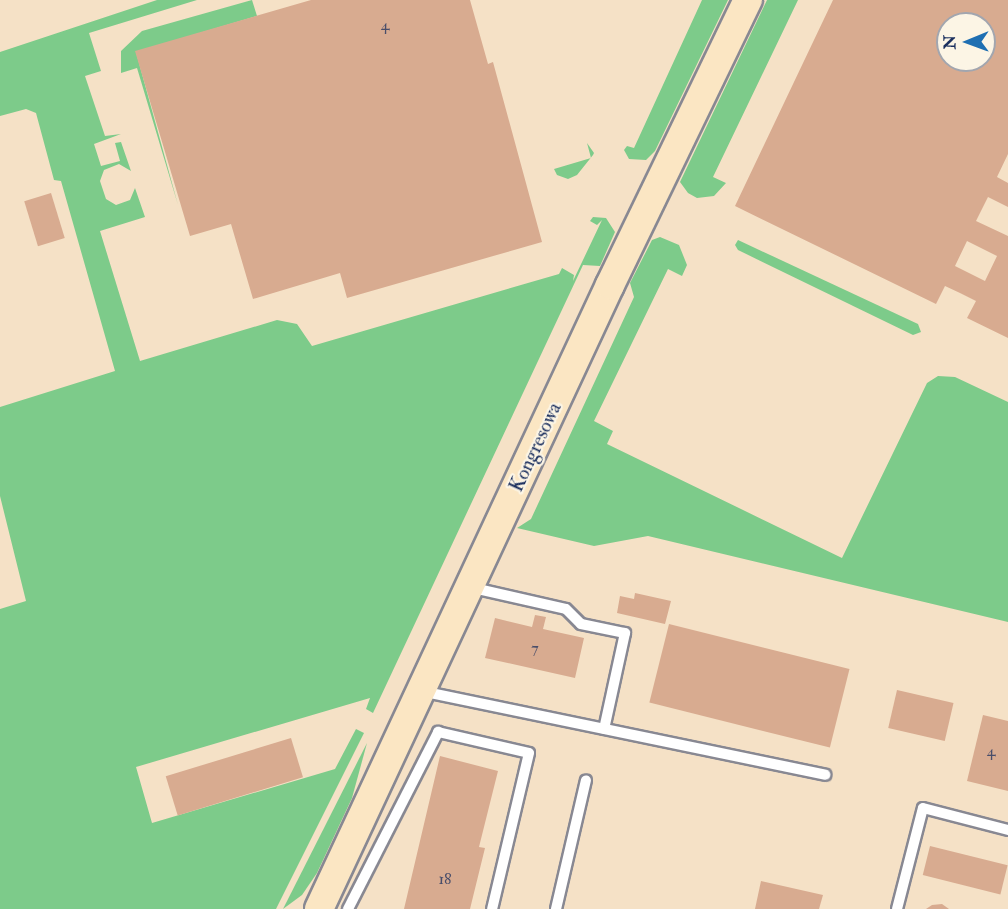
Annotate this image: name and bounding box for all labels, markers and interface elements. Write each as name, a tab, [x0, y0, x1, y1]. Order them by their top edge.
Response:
north arrow	[936, 12, 996, 72]
house number: 4	[381, 15, 389, 35]
text: N	[940, 35, 960, 50]
street label: Kongresowa	[504, 398, 566, 496]
house number: 7	[531, 638, 539, 658]
house number: 4	[987, 741, 995, 761]
house number: 18	[438, 869, 452, 889]

